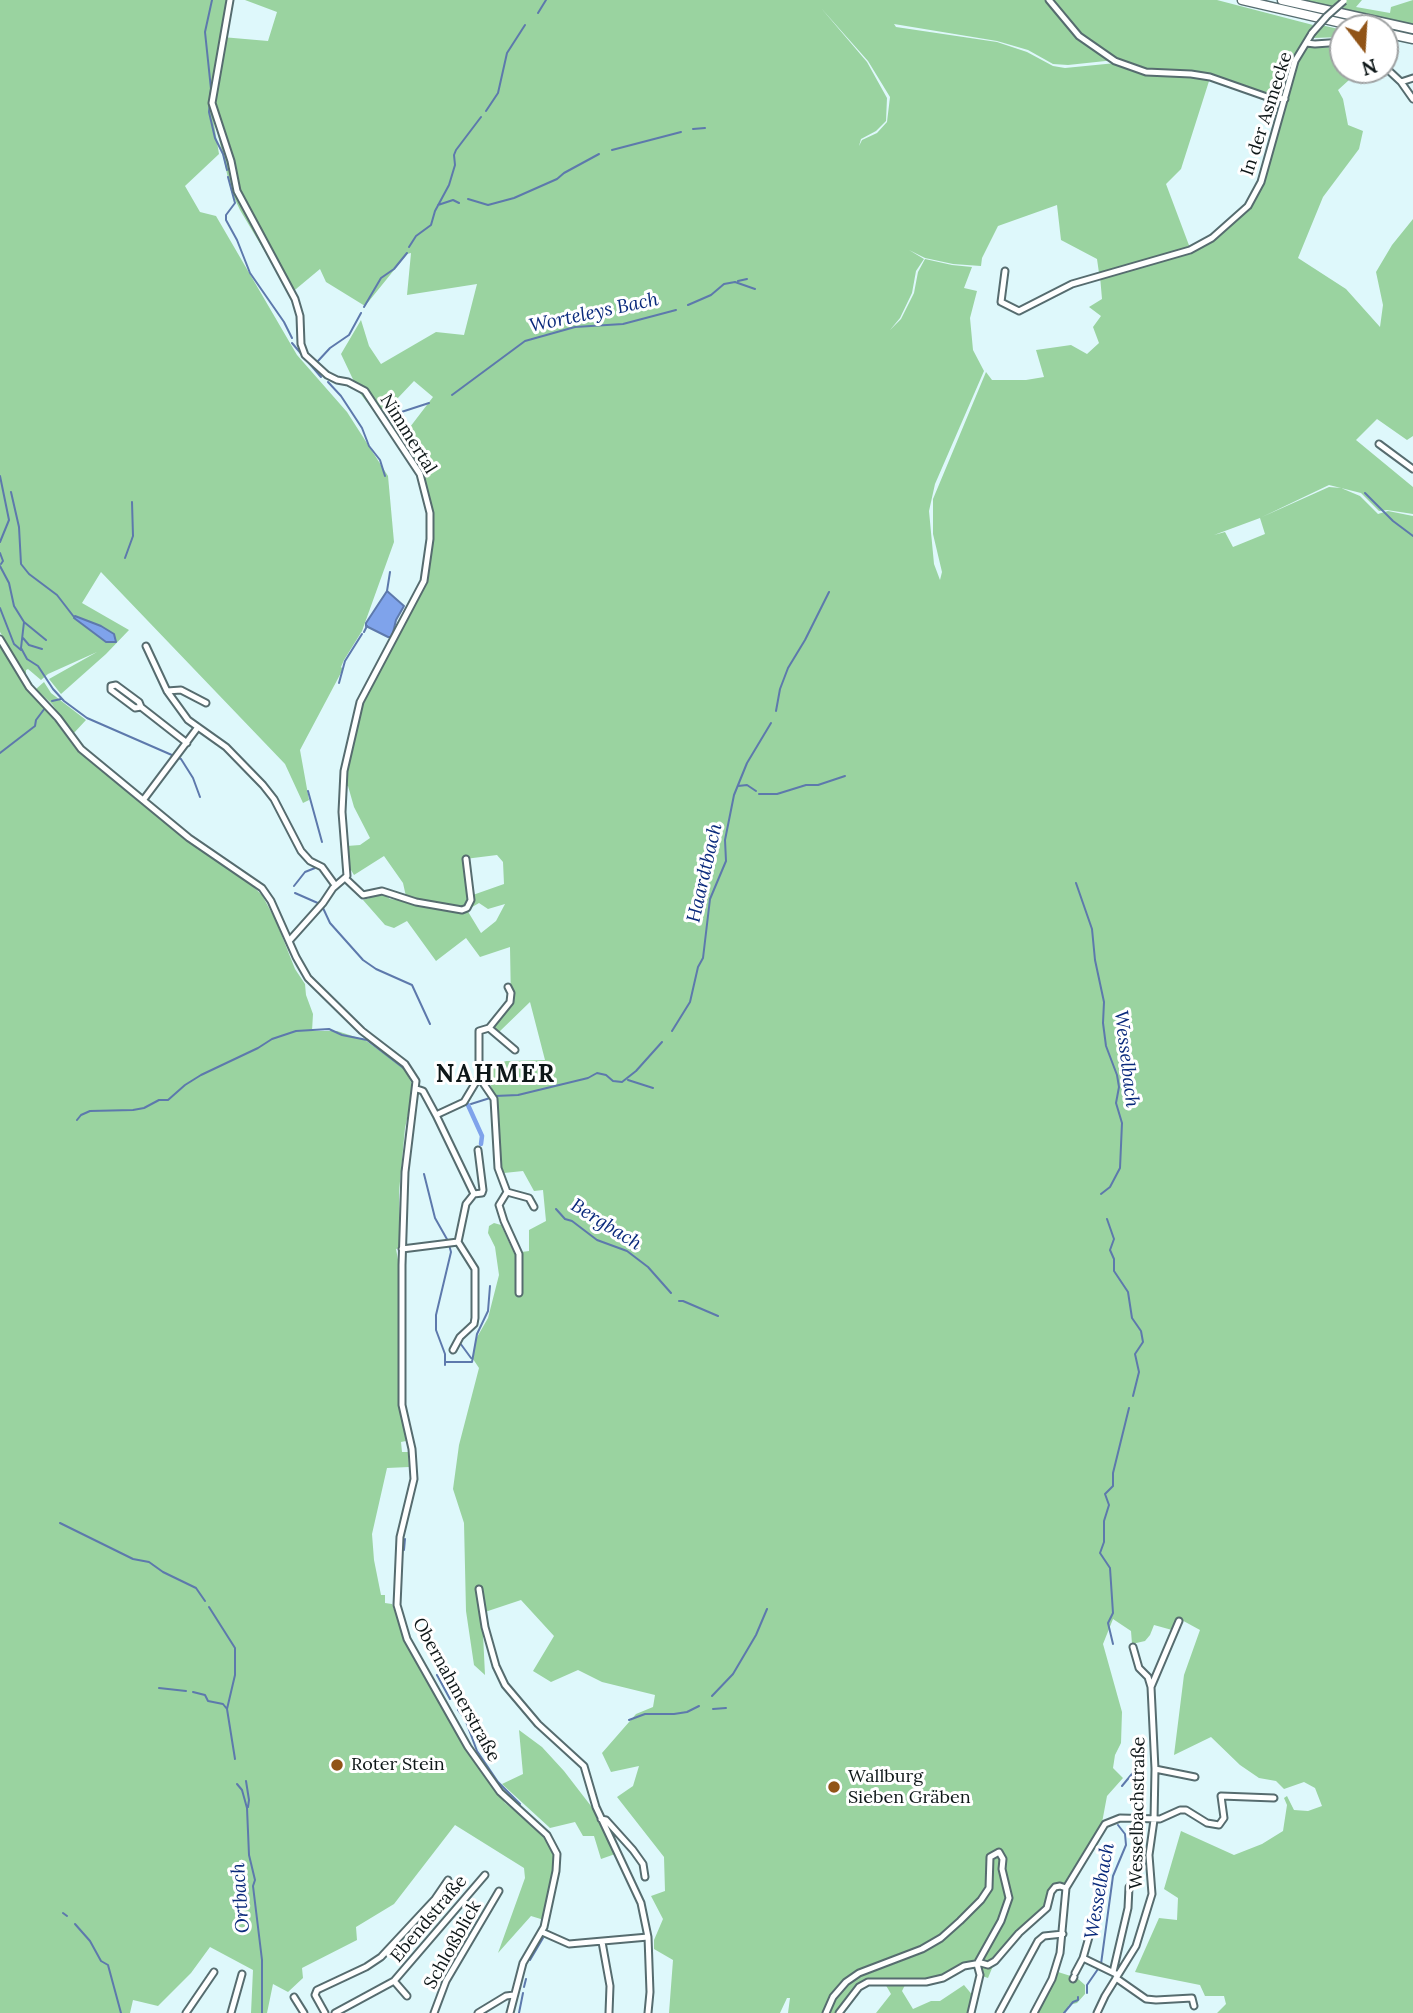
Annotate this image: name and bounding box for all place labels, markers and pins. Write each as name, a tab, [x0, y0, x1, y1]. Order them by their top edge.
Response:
place label: Roter Stein	[351, 1754, 445, 1776]
marker: Roter Stein	[329, 1757, 345, 1773]
place label: Wallburg Sieben Gräben	[848, 1766, 971, 1809]
marker: Wallburg Sieben Gräben	[826, 1779, 842, 1795]

